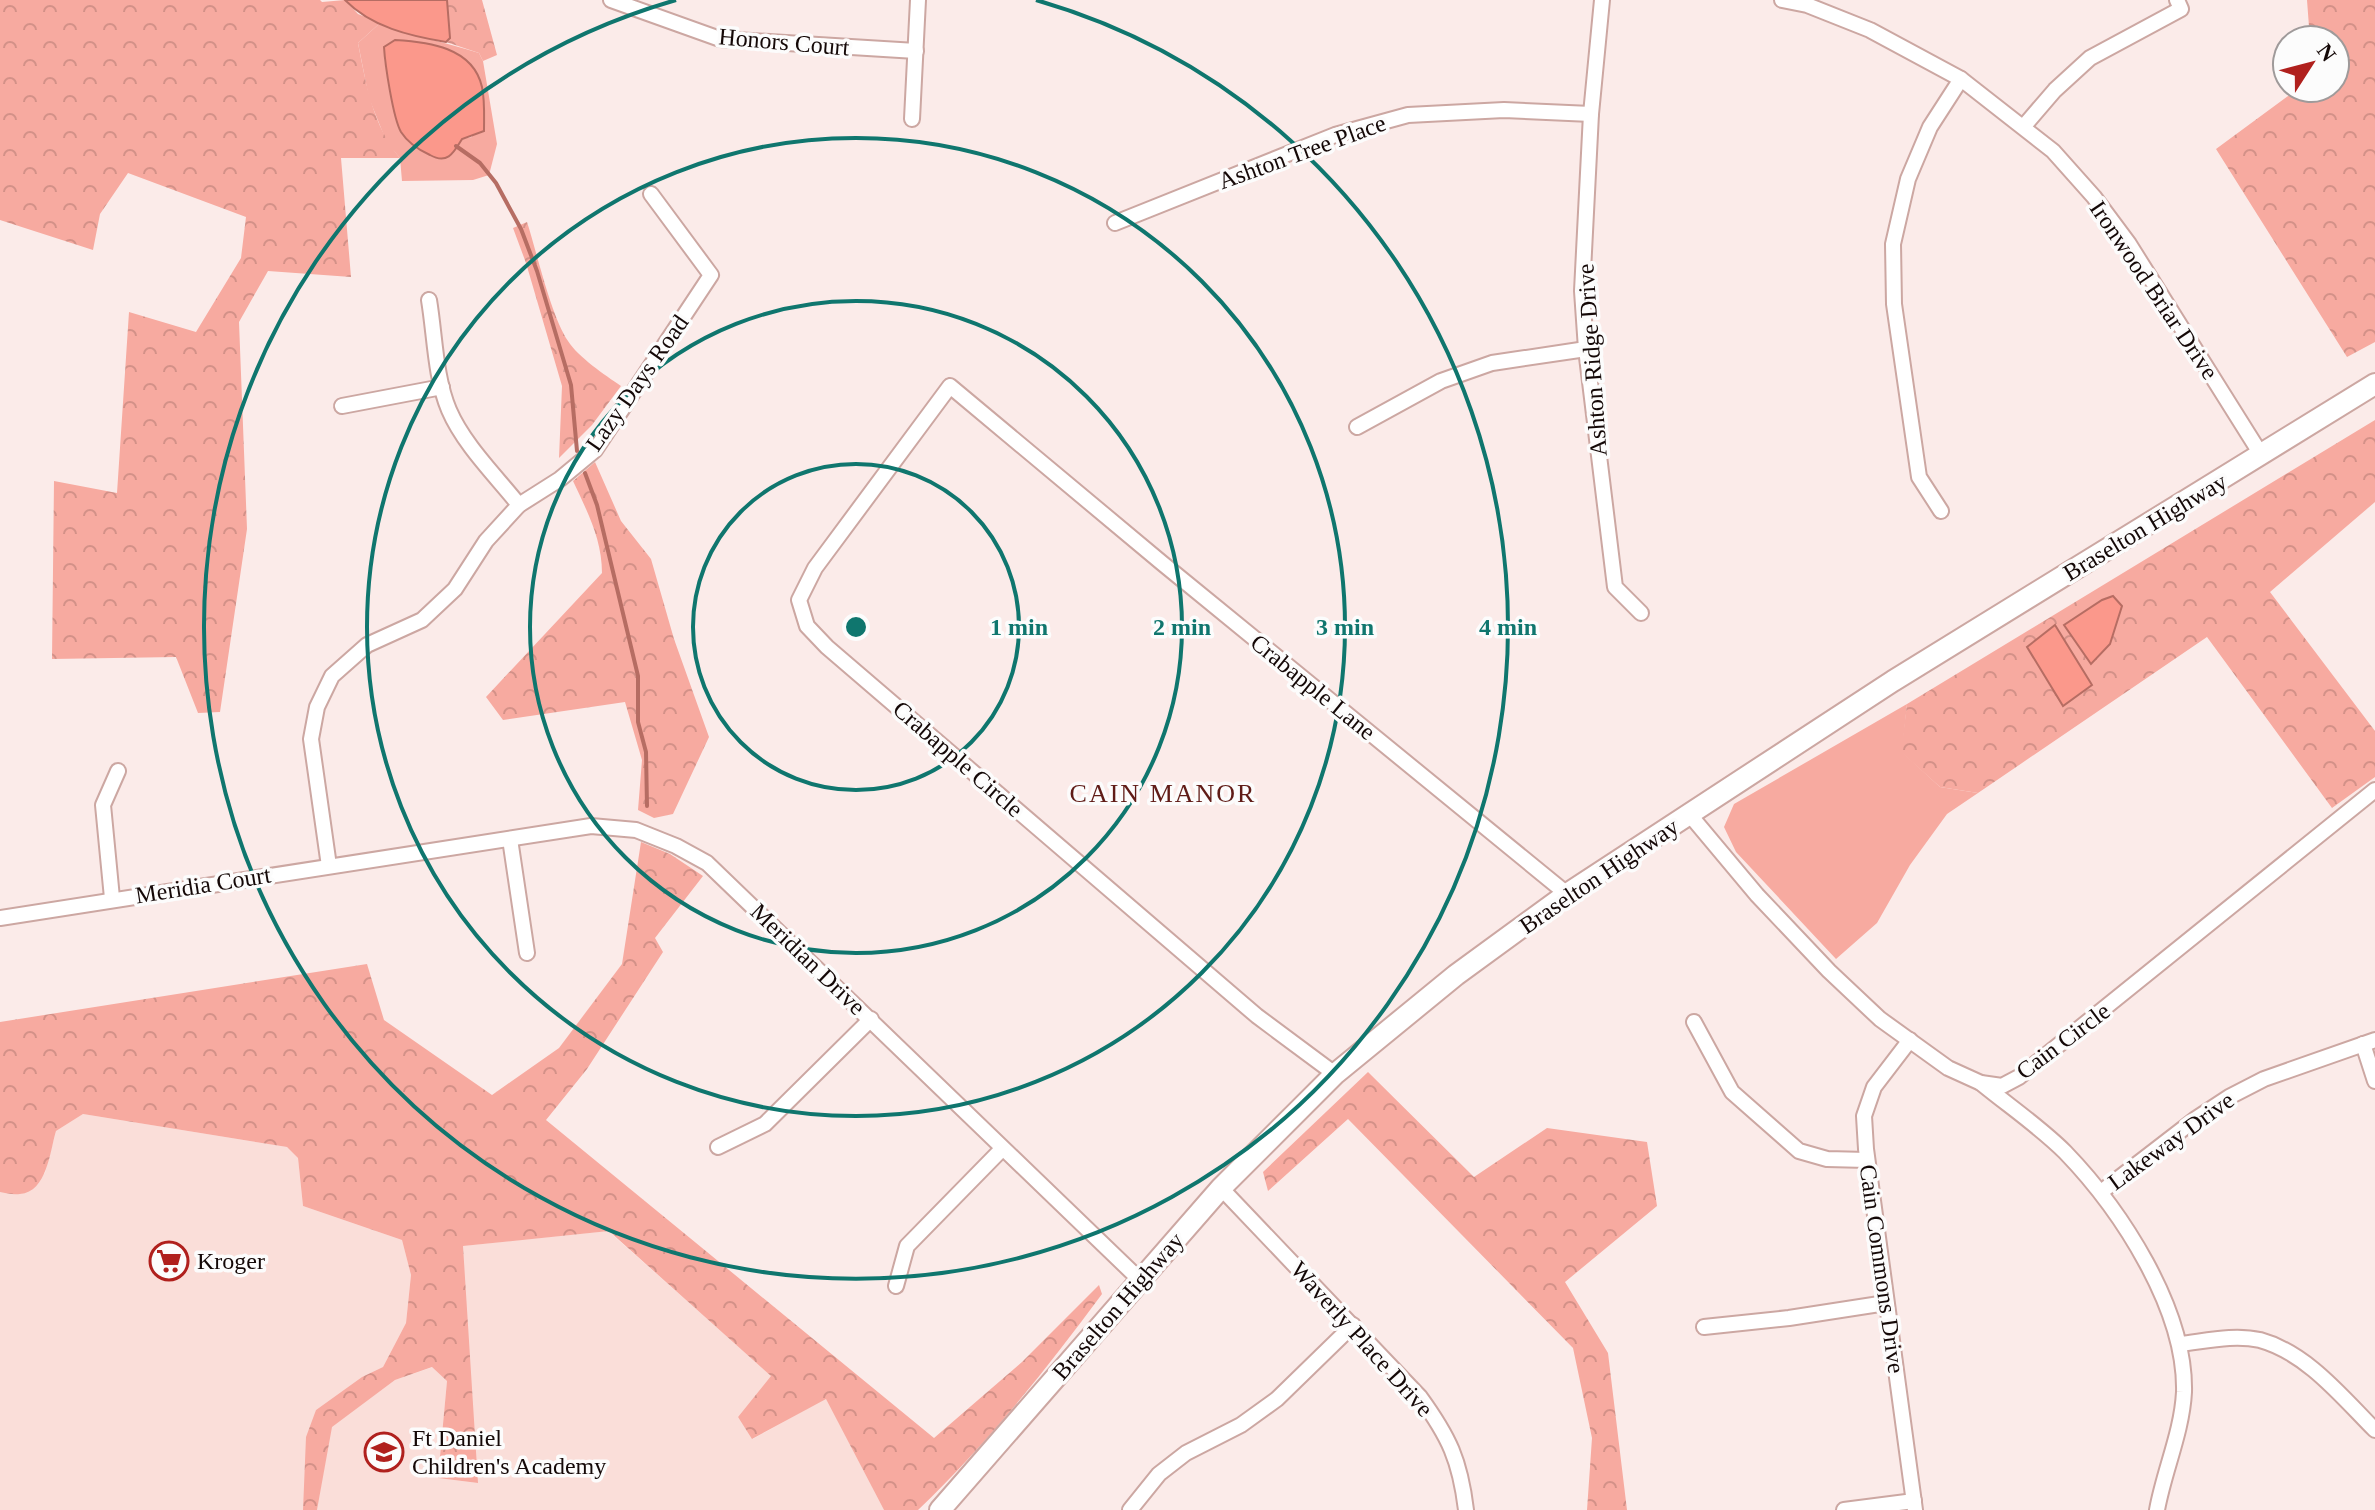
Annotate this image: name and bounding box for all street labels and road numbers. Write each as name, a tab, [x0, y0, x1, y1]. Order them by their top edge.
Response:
street label: Honors Court	[717, 23, 851, 61]
street label: Ashton Tree Place	[1215, 110, 1389, 194]
street label: Ironwood Briar Drive	[2085, 196, 2223, 384]
street label: Ashton Ridge Drive	[1572, 263, 1612, 457]
street label: Lazy Days Road	[580, 310, 694, 456]
street label: Braselton Highway	[2059, 468, 2231, 586]
street label: Crabapple Lane	[1246, 629, 1380, 745]
street label: Crabapple Circle	[888, 696, 1028, 822]
street label: Braselton Highway	[1515, 813, 1683, 939]
street label: Meridia Court	[133, 861, 273, 909]
street label: Meridian Drive	[746, 898, 870, 1020]
street label: Cain Circle	[2011, 998, 2115, 1084]
street label: Lakeway Drive	[2103, 1087, 2239, 1195]
street label: Cain Commons Drive	[1854, 1163, 1910, 1375]
street label: Braselton Highway	[1047, 1227, 1189, 1385]
street label: Waverly Place Drive	[1286, 1256, 1438, 1422]

